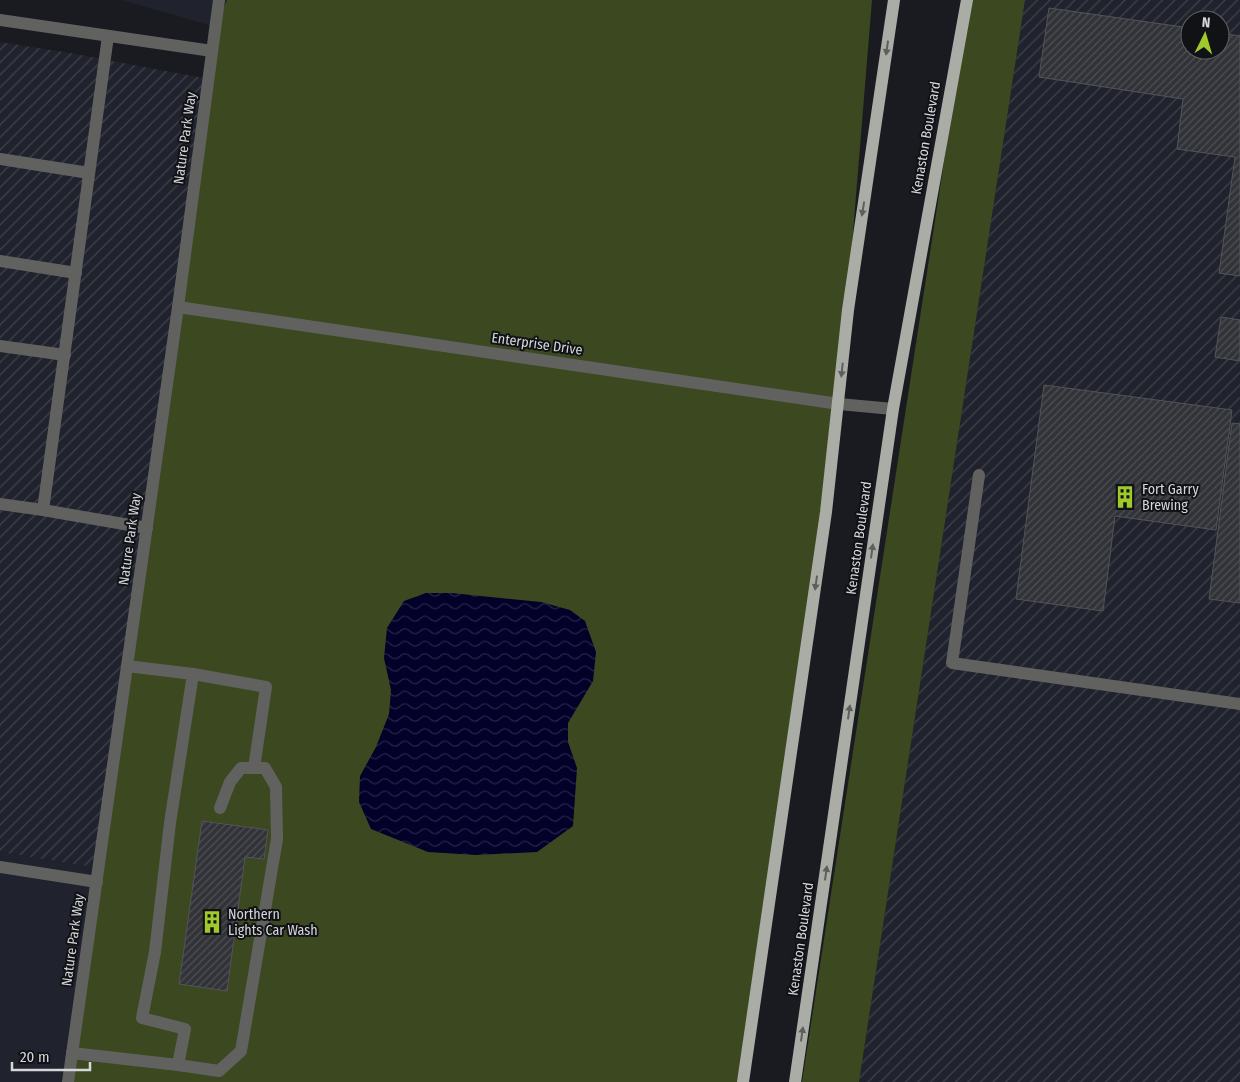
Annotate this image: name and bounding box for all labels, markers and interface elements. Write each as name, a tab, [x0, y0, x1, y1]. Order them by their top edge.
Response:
north arrow	[1180, 10, 1230, 60]
text: N	[1201, 14, 1211, 31]
one-way arrow	[883, 41, 891, 57]
street label: Kenaston Boulevard	[908, 80, 944, 196]
street label: Nature Park Way	[170, 90, 200, 185]
one-way arrow	[859, 201, 867, 217]
street label: Enterprise Drive	[490, 329, 584, 359]
one-way arrow	[838, 362, 846, 378]
street label: Kenaston Boulevard	[843, 480, 875, 596]
place label: Fort Garry Brewing	[1142, 481, 1199, 514]
building icon: Fort Garry Brewing	[1112, 484, 1138, 510]
street label: Nature Park Way	[115, 491, 145, 586]
one-way arrow	[869, 543, 877, 559]
one-way arrow	[812, 576, 820, 592]
one-way arrow	[845, 704, 853, 720]
one-way arrow	[822, 865, 830, 881]
street label: Kenaston Boulevard	[785, 881, 817, 997]
street label: Nature Park Way	[58, 892, 88, 987]
place label: Northern Lights Car Wash	[228, 906, 318, 939]
building icon: Northern Lights Car Wash	[199, 909, 225, 935]
one-way arrow	[799, 1025, 807, 1041]
scale bar	[12, 1040, 90, 1072]
text: 20 m	[20, 1048, 50, 1066]

